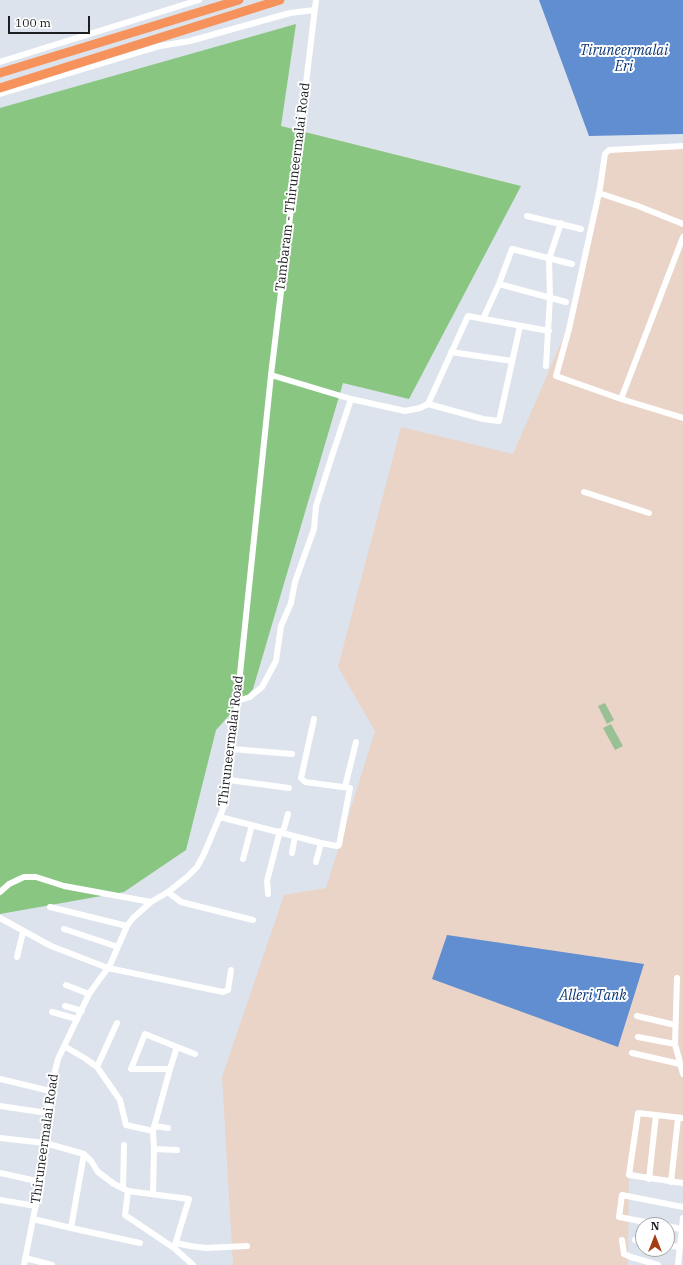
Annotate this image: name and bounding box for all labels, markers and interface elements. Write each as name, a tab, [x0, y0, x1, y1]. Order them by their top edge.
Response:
scale bar	[10, 8, 92, 34]
text: 100 m	[15, 15, 51, 30]
water label: Tiruneermalai Eri	[580, 43, 668, 76]
street label: Tambaram - Thiruneermalai Road	[272, 82, 314, 292]
street label: Thiruneermalai Road	[215, 675, 247, 807]
water label: Alleri Tank	[559, 988, 627, 1004]
street label: Thiruneermalai Road	[28, 1073, 62, 1205]
north arrow	[635, 1217, 675, 1257]
text: N	[651, 1219, 659, 1233]

